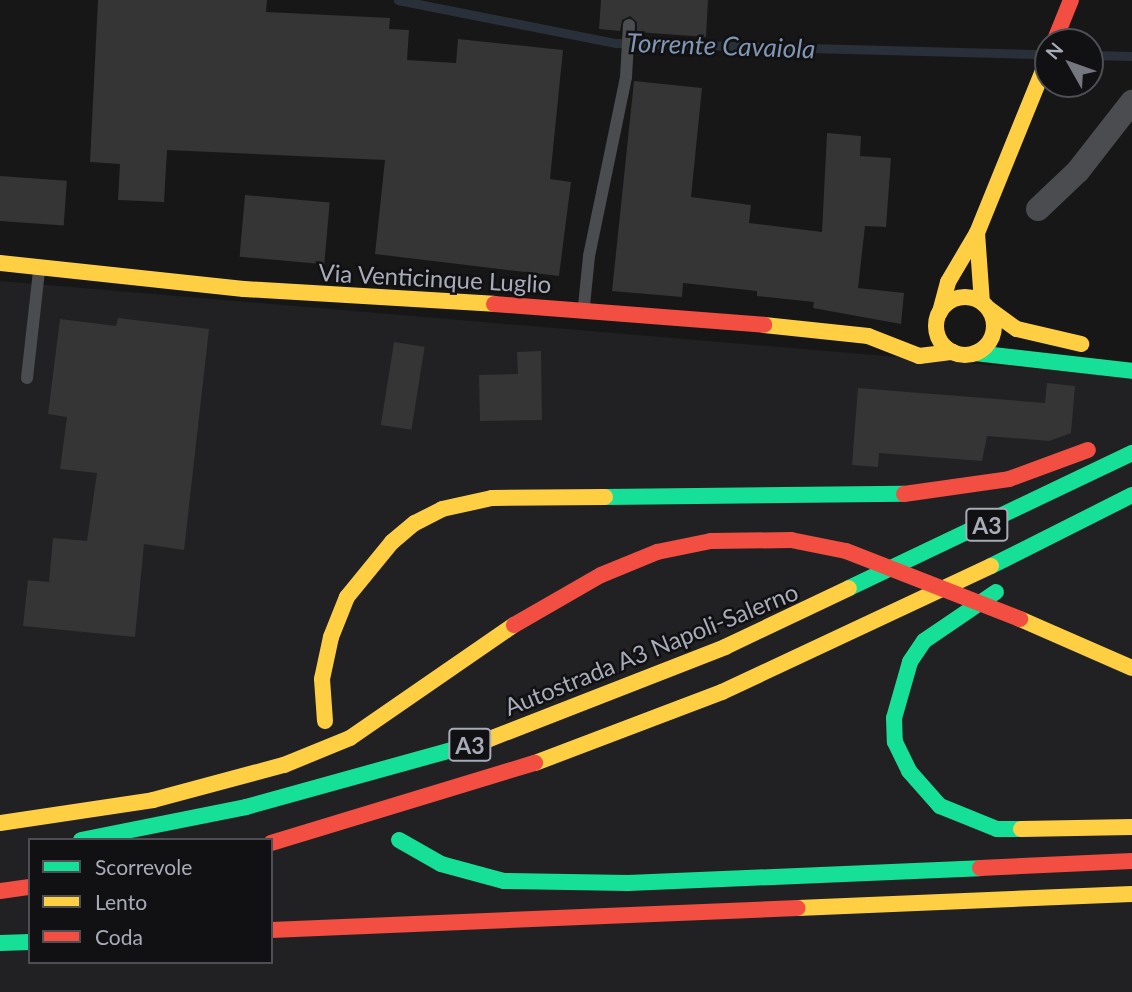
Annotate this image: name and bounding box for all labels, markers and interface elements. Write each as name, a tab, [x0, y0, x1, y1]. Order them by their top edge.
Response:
water label: Torrente Cavaiola	[626, 27, 816, 65]
north arrow	[1034, 28, 1104, 98]
text: N	[1041, 37, 1068, 63]
street label: Via Venticinque Luglio	[317, 257, 553, 299]
road number: A3	[964, 505, 1010, 544]
street label: Autostrada A3 Napoli-Salerno	[500, 577, 802, 721]
road number: A3	[447, 726, 493, 764]
legend	[28, 838, 273, 964]
text: Scorrevole	[95, 854, 192, 879]
text: Lento	[95, 889, 147, 914]
text: Coda	[95, 924, 143, 949]

